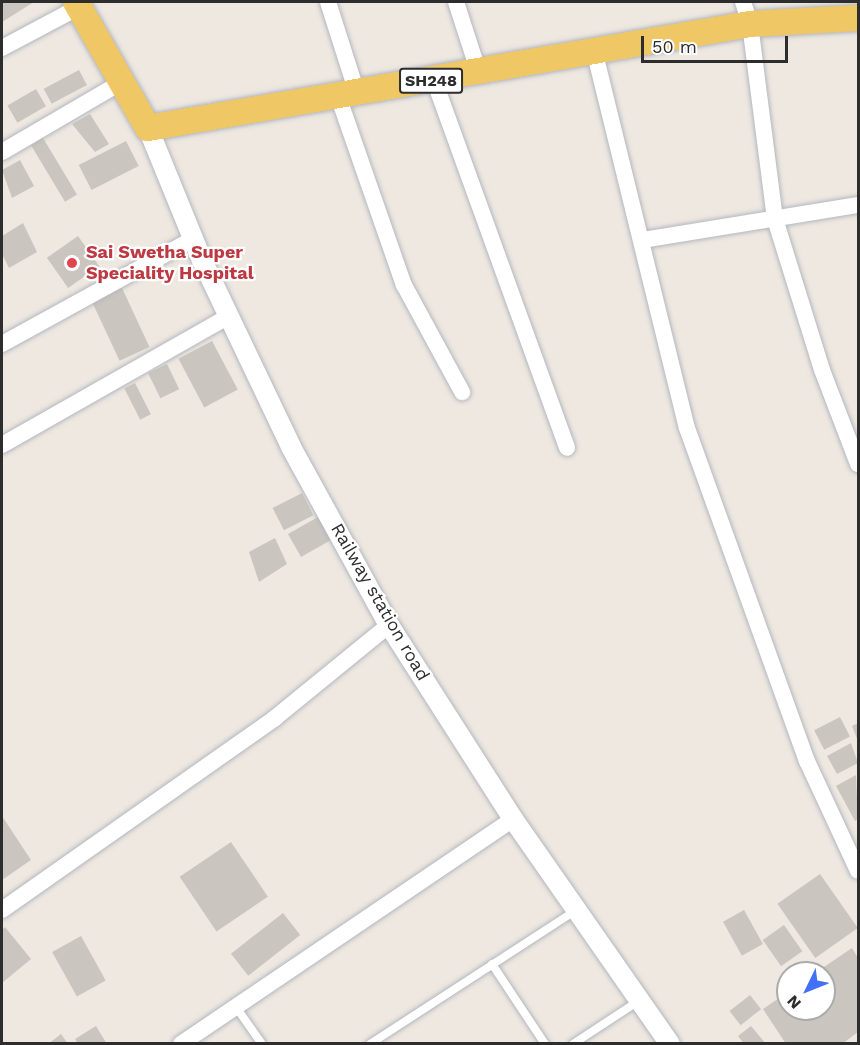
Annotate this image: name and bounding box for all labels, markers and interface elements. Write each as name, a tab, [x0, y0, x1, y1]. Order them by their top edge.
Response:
scale bar	[644, 24, 791, 62]
text: 50 m	[652, 36, 697, 57]
road number: SH248	[398, 68, 464, 94]
place label: Sai Swetha Super Speciality Hospital	[86, 242, 254, 284]
marker: Sai Swetha Super Speciality Hospital	[63, 254, 81, 272]
street label: Railway station road	[326, 519, 434, 685]
north arrow	[776, 961, 836, 1021]
text: N	[783, 991, 805, 1013]

